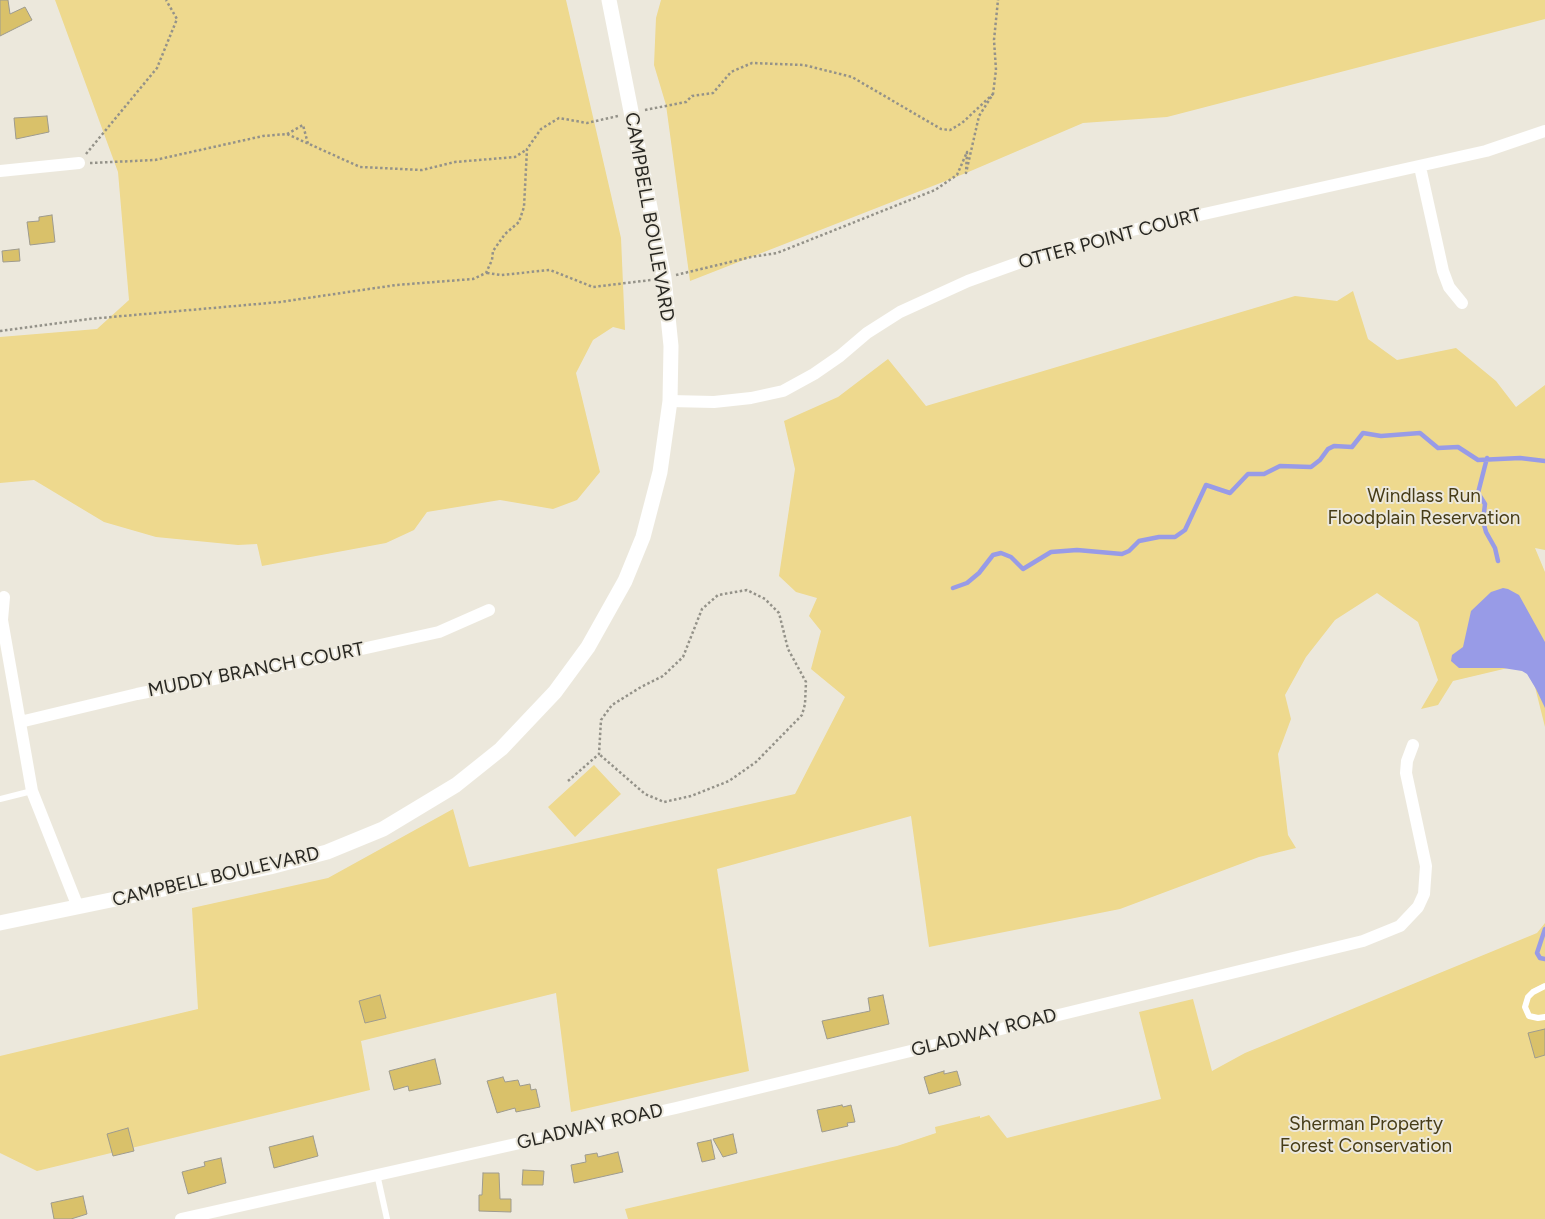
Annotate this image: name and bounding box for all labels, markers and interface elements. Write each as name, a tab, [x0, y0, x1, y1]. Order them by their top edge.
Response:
street label: CAMPBELL BOULEVARD	[619, 111, 679, 323]
street label: OTTER POINT COURT	[1016, 204, 1204, 274]
park label: Windlass Run Floodplain Reservation	[1328, 485, 1520, 529]
street label: MUDDY BRANCH COURT	[146, 638, 366, 702]
street label: CAMPBELL BOULEVARD	[110, 842, 322, 912]
street label: GLADWAY ROAD	[909, 1004, 1059, 1062]
street label: GLADWAY ROAD	[515, 1099, 665, 1155]
park label: Sherman Property Forest Conservation	[1280, 1113, 1452, 1157]

